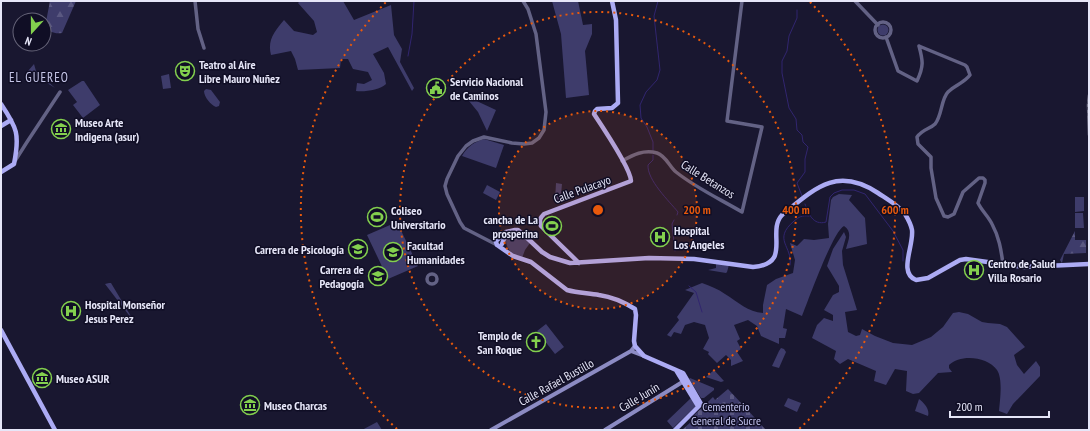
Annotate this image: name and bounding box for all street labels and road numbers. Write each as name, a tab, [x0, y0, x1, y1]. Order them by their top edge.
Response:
street label: Calle Betanzos	[678, 157, 738, 201]
street label: Calle Pulacayo	[551, 172, 613, 206]
street label: Calle Rafael Bustillo	[516, 355, 596, 409]
street label: Calle Junín	[616, 379, 662, 415]

